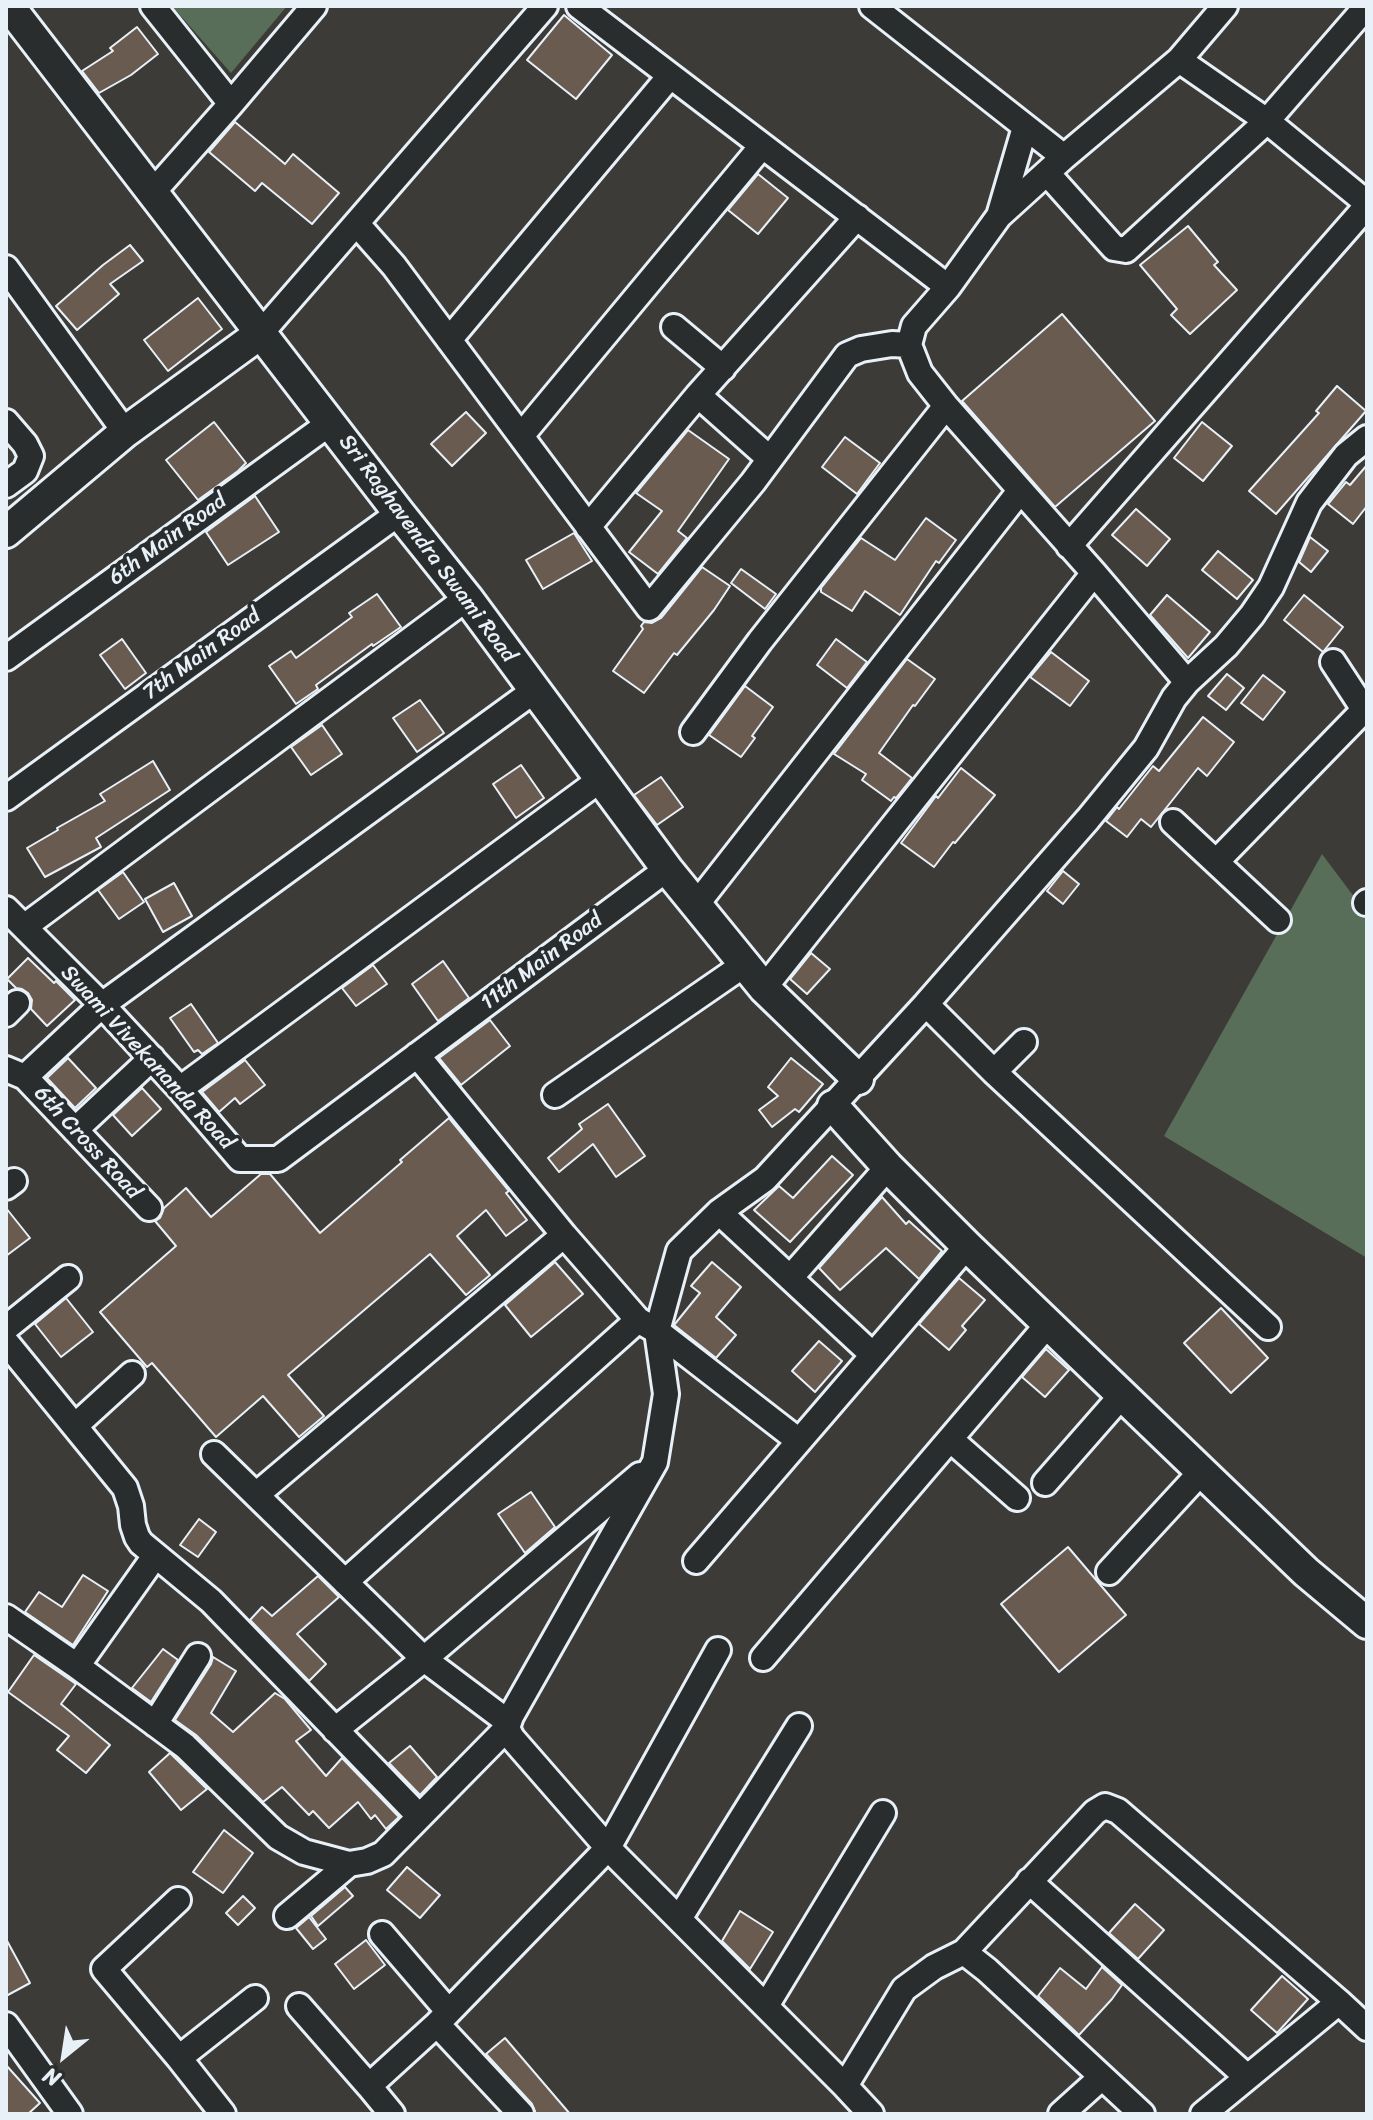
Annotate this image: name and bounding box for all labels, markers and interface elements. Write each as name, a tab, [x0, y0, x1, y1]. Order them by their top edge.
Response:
street label: Sri Raghavendra Swami Road	[333, 430, 521, 668]
street label: 6th Main Road	[104, 488, 232, 592]
street label: 7th Main Road	[138, 603, 266, 707]
street label: 11th Main Road	[476, 908, 608, 1016]
street label: Swami Vivekananda Road	[55, 960, 239, 1156]
street label: 6th Cross Road	[28, 1081, 146, 1205]
north arrow	[24, 2016, 104, 2096]
text: N	[35, 2057, 68, 2098]

